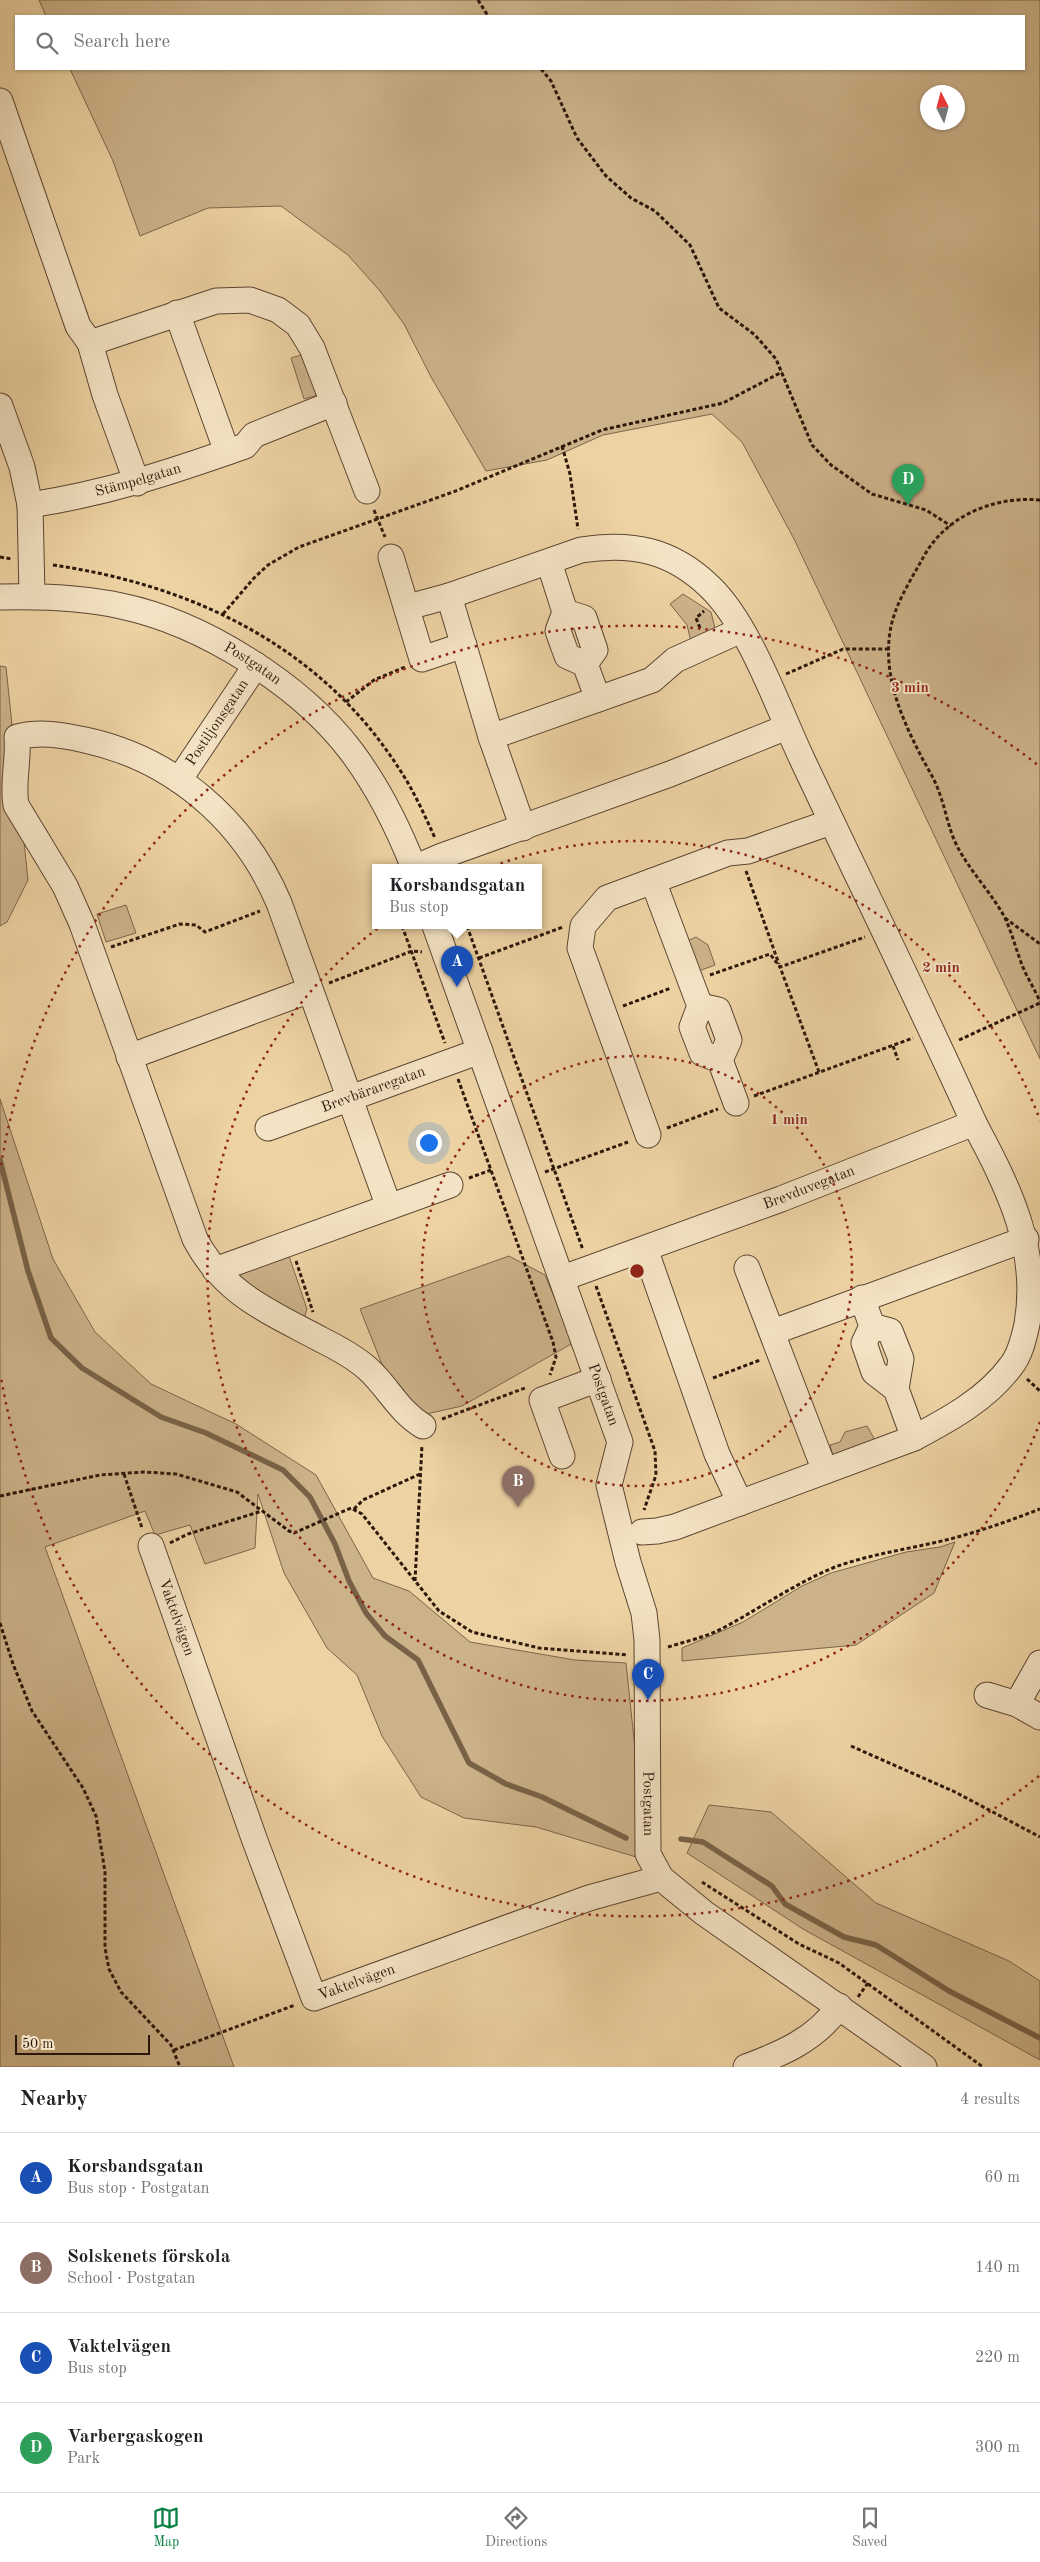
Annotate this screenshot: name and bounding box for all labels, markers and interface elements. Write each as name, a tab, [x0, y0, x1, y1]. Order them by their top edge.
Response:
search box	[15, 15, 1025, 70]
icon: search	[33, 29, 61, 57]
text: Search here	[73, 33, 170, 52]
north arrow	[920, 85, 965, 130]
street label: Stämpelgatan	[94, 461, 183, 500]
pin: D	[892, 464, 924, 505]
street label: Postgatan	[221, 640, 284, 688]
street label: Postiljonsgatan	[183, 677, 251, 768]
text: 3 min	[891, 681, 929, 696]
popup	[372, 864, 542, 929]
text: Korsbandsgatan	[389, 877, 525, 896]
text: Bus stop	[389, 900, 448, 916]
pin: A	[441, 946, 473, 987]
text: 2 min	[922, 961, 960, 976]
street label: Brevbäraregatan	[319, 1064, 427, 1115]
text: 1 min	[770, 1113, 808, 1128]
your location	[416, 1130, 442, 1156]
street label: Brevduvegatan	[761, 1163, 857, 1212]
centre of rings	[628, 1262, 646, 1280]
street label: Postgatan	[585, 1362, 621, 1428]
pin: B	[502, 1466, 534, 1507]
street label: Vaktelvägen	[156, 1577, 197, 1658]
pin: C	[632, 1659, 664, 1700]
street label: Postgatan	[640, 1771, 655, 1836]
street label: Vaktelvägen	[316, 1962, 397, 2003]
scale bar	[15, 2032, 150, 2055]
text: 50 m	[22, 2037, 53, 2051]
text: Nearby	[20, 2089, 88, 2110]
text: 4 results	[960, 2092, 1020, 2108]
text: Korsbandsgatan	[67, 2158, 204, 2177]
text: A	[30, 2170, 42, 2186]
text: 60 m	[984, 2170, 1020, 2186]
text: Bus stop · Postgatan	[67, 2181, 209, 2197]
text: Solskenets förskola	[67, 2248, 230, 2267]
text: B	[30, 2260, 42, 2276]
text: 140 m	[975, 2260, 1020, 2276]
text: School · Postgatan	[67, 2271, 195, 2287]
text: Vaktelvägen	[67, 2338, 171, 2357]
text: C	[31, 2350, 41, 2366]
text: 220 m	[975, 2350, 1020, 2366]
text: Bus stop	[67, 2361, 127, 2377]
text: Varbergaskogen	[67, 2428, 204, 2447]
text: D	[30, 2440, 42, 2456]
text: 300 m	[975, 2440, 1020, 2456]
text: Park	[67, 2451, 100, 2467]
tab: Map	[152, 2504, 180, 2551]
tab: Directions	[485, 2504, 547, 2551]
tab: Saved	[852, 2504, 888, 2551]

